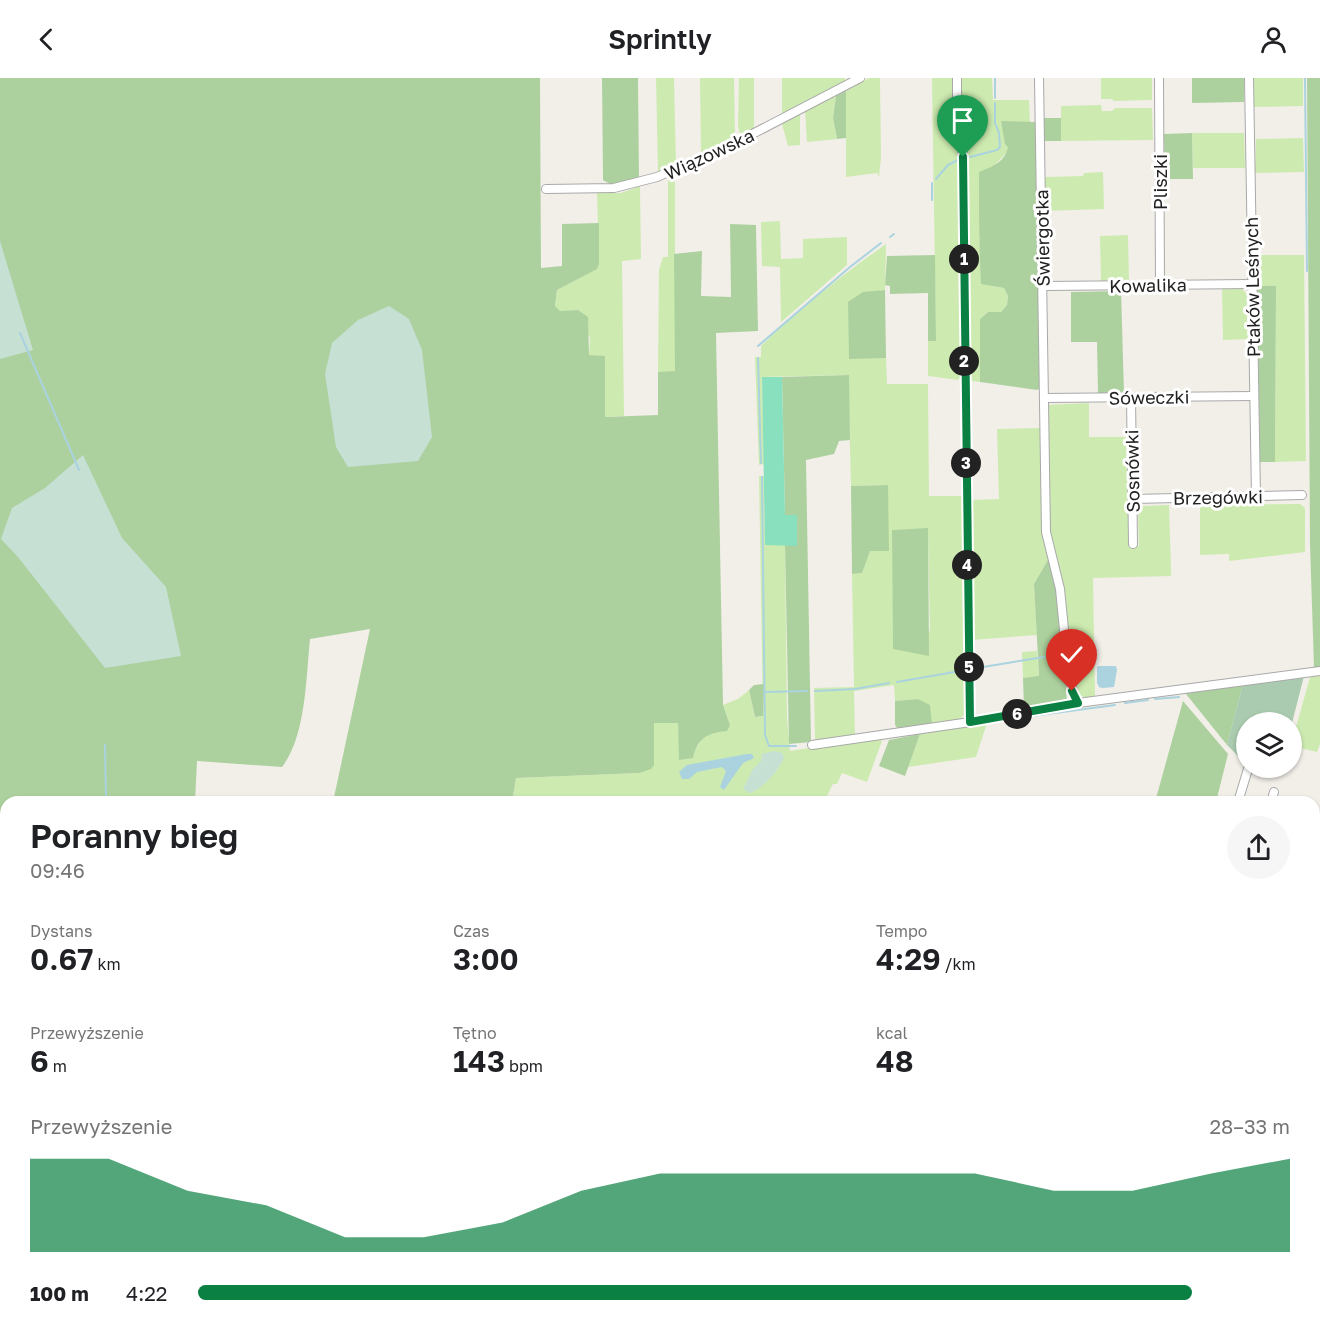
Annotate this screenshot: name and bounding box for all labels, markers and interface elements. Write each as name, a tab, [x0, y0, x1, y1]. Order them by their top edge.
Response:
icon: back	[30, 23, 63, 56]
text: Sprintly	[608, 23, 712, 55]
icon: person	[1257, 23, 1290, 56]
pin	[937, 95, 988, 157]
icon: arrive	[946, 104, 979, 137]
street label: Wiązowska	[661, 124, 757, 184]
street label: Pliszki	[1149, 154, 1171, 210]
street label: Świergotka	[1030, 189, 1054, 287]
street label: Ptaków Leśnych	[1240, 217, 1264, 357]
pin: 1	[949, 244, 979, 274]
text: 1	[960, 249, 968, 269]
street label: Kowalika	[1109, 273, 1187, 297]
pin: 2	[949, 346, 979, 376]
text: 2	[959, 351, 969, 371]
street label: Sóweczki	[1108, 385, 1190, 409]
street label: Sosnówki	[1120, 429, 1144, 513]
pin: 3	[951, 448, 981, 478]
text: 3	[961, 453, 971, 473]
street label: Brzegówki	[1173, 485, 1263, 509]
pin: 4	[952, 550, 982, 580]
text: 4	[962, 555, 972, 575]
pin	[1046, 629, 1097, 691]
icon: check	[1055, 638, 1088, 671]
pin: 5	[954, 652, 984, 682]
text: 5	[964, 657, 974, 677]
pin: 6	[1002, 699, 1032, 729]
text: 6	[1012, 704, 1022, 724]
map controls	[1236, 712, 1302, 778]
button: layers	[1236, 712, 1302, 778]
text: Poranny bieg	[30, 816, 238, 855]
button: share	[1227, 816, 1290, 879]
text: 09:46	[30, 858, 85, 882]
text: Dystans	[30, 921, 92, 941]
text: Czas	[453, 921, 489, 941]
text: Tempo	[876, 921, 927, 941]
text: 0.67	[30, 941, 93, 977]
text: 3:00	[453, 941, 519, 977]
text: 4:29	[876, 941, 941, 977]
text: km	[93, 954, 121, 974]
text: /km	[941, 954, 976, 974]
text: Przewyższenie	[30, 1023, 144, 1043]
text: Tętno	[453, 1023, 497, 1043]
text: kcal	[876, 1023, 908, 1043]
text: 6	[30, 1043, 49, 1079]
text: 143	[453, 1043, 505, 1079]
text: 48	[876, 1043, 914, 1079]
text: m	[49, 1056, 67, 1076]
text: bpm	[505, 1056, 543, 1076]
text: Przewyższenie	[30, 1114, 172, 1138]
text: 28–33 m	[1210, 1114, 1290, 1138]
text: 100 m	[30, 1281, 89, 1305]
text: 4:22	[126, 1281, 167, 1305]

